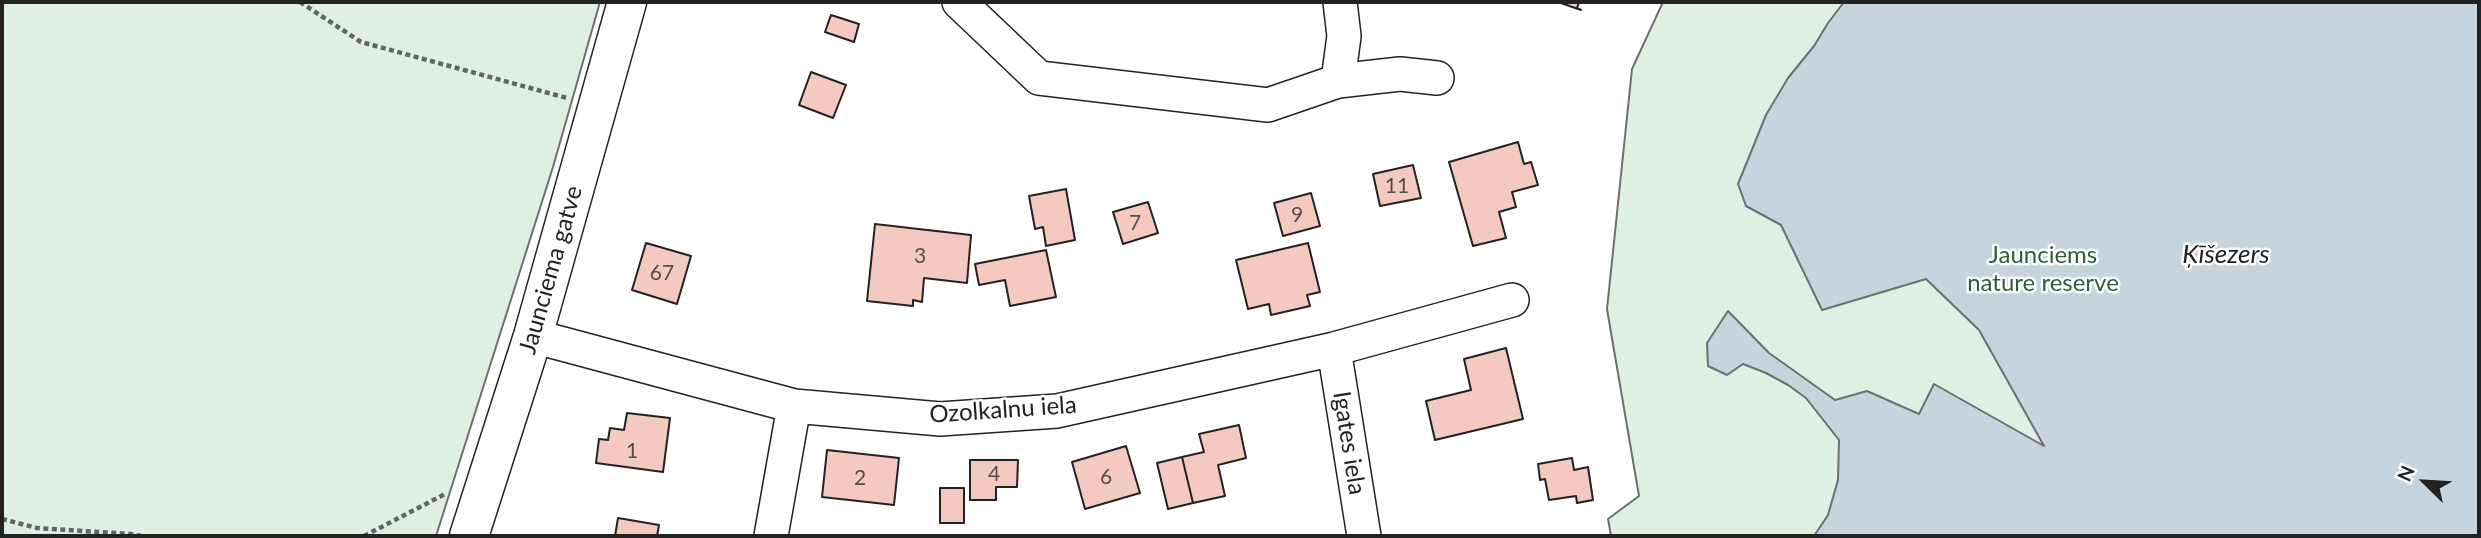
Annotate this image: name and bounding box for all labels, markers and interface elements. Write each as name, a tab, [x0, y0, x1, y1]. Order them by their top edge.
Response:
house number: 11	[1385, 173, 1409, 199]
street label: Jaunciema gatve	[513, 183, 589, 357]
house number: 9	[1291, 202, 1303, 228]
house number: 7	[1129, 210, 1141, 236]
water label: Ķīšezers	[2182, 239, 2270, 271]
park label: Jaunciems nature reserve	[1967, 241, 2119, 297]
house number: 3	[914, 243, 926, 269]
house number: 67	[650, 260, 674, 286]
street label: Igates iela	[1327, 389, 1371, 497]
street label: Ozolkalnu iela	[928, 390, 1078, 430]
house number: 1	[626, 438, 638, 464]
north arrow	[2390, 447, 2460, 517]
house number: 4	[988, 461, 1000, 487]
text: N	[2392, 462, 2419, 485]
house number: 6	[1100, 464, 1112, 490]
house number: 2	[854, 465, 866, 491]

